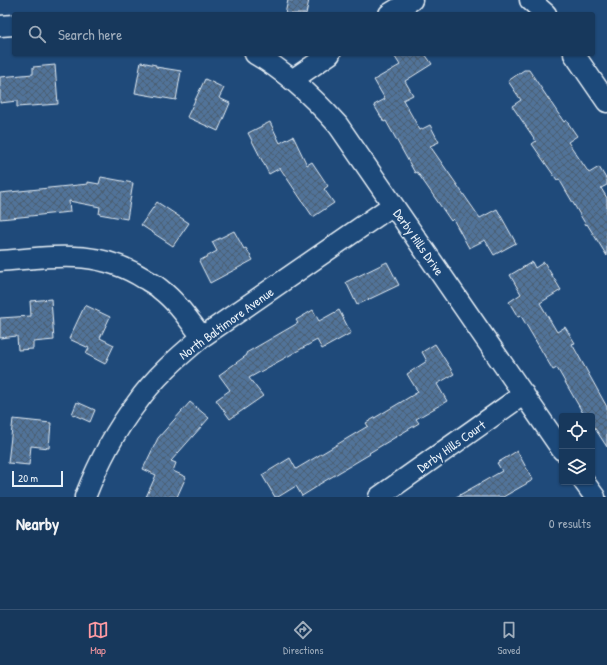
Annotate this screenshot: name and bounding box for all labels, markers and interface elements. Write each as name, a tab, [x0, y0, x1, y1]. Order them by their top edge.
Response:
search box	[12, 12, 595, 56]
icon: search	[26, 23, 48, 45]
text: Search here	[58, 24, 122, 45]
street label: Derby Hills Drive	[389, 205, 449, 279]
street label: North Baltimore Avenue	[175, 283, 277, 363]
map controls	[559, 413, 595, 485]
button: locate	[559, 413, 595, 449]
street label: Derby Hills Court	[413, 415, 489, 476]
button: layers	[559, 449, 595, 485]
scale bar	[12, 469, 63, 488]
text: 20 m	[18, 471, 38, 485]
text: Nearby	[16, 512, 59, 535]
text: 0 results	[549, 514, 591, 532]
tab: Map	[87, 619, 109, 657]
tab: Directions	[283, 619, 324, 657]
tab: Saved	[498, 619, 520, 657]

